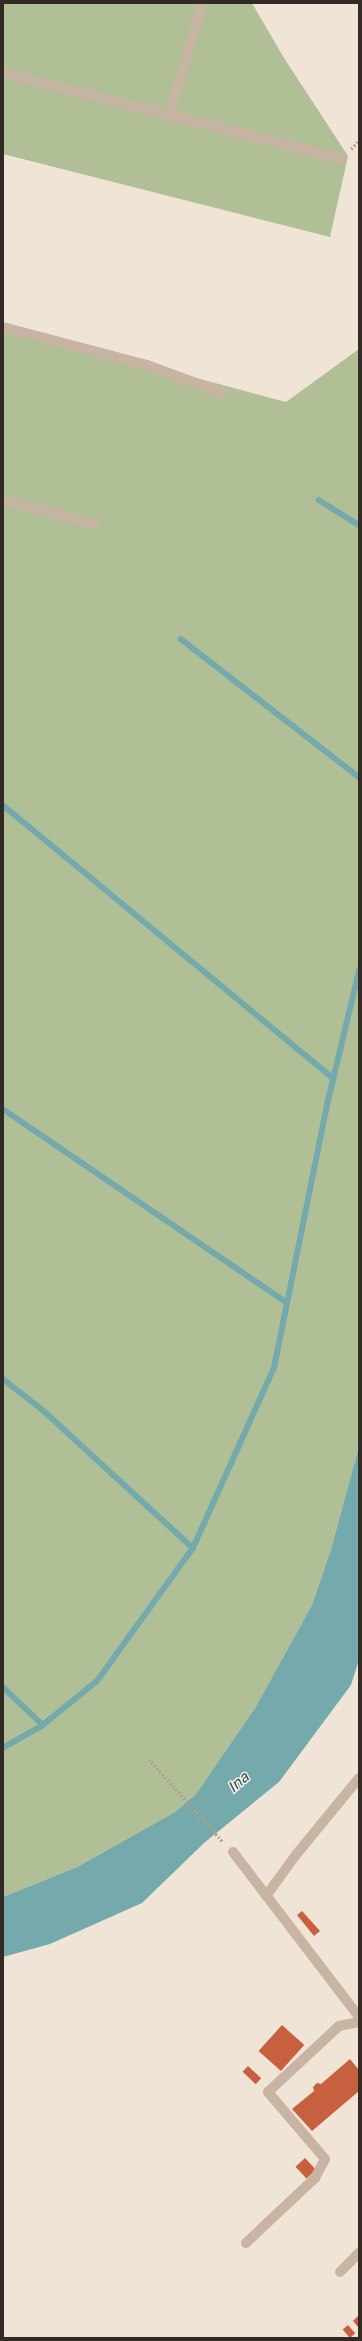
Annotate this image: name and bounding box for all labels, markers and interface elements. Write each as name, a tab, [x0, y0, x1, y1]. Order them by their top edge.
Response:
water label: Ina	[224, 1768, 252, 1796]

